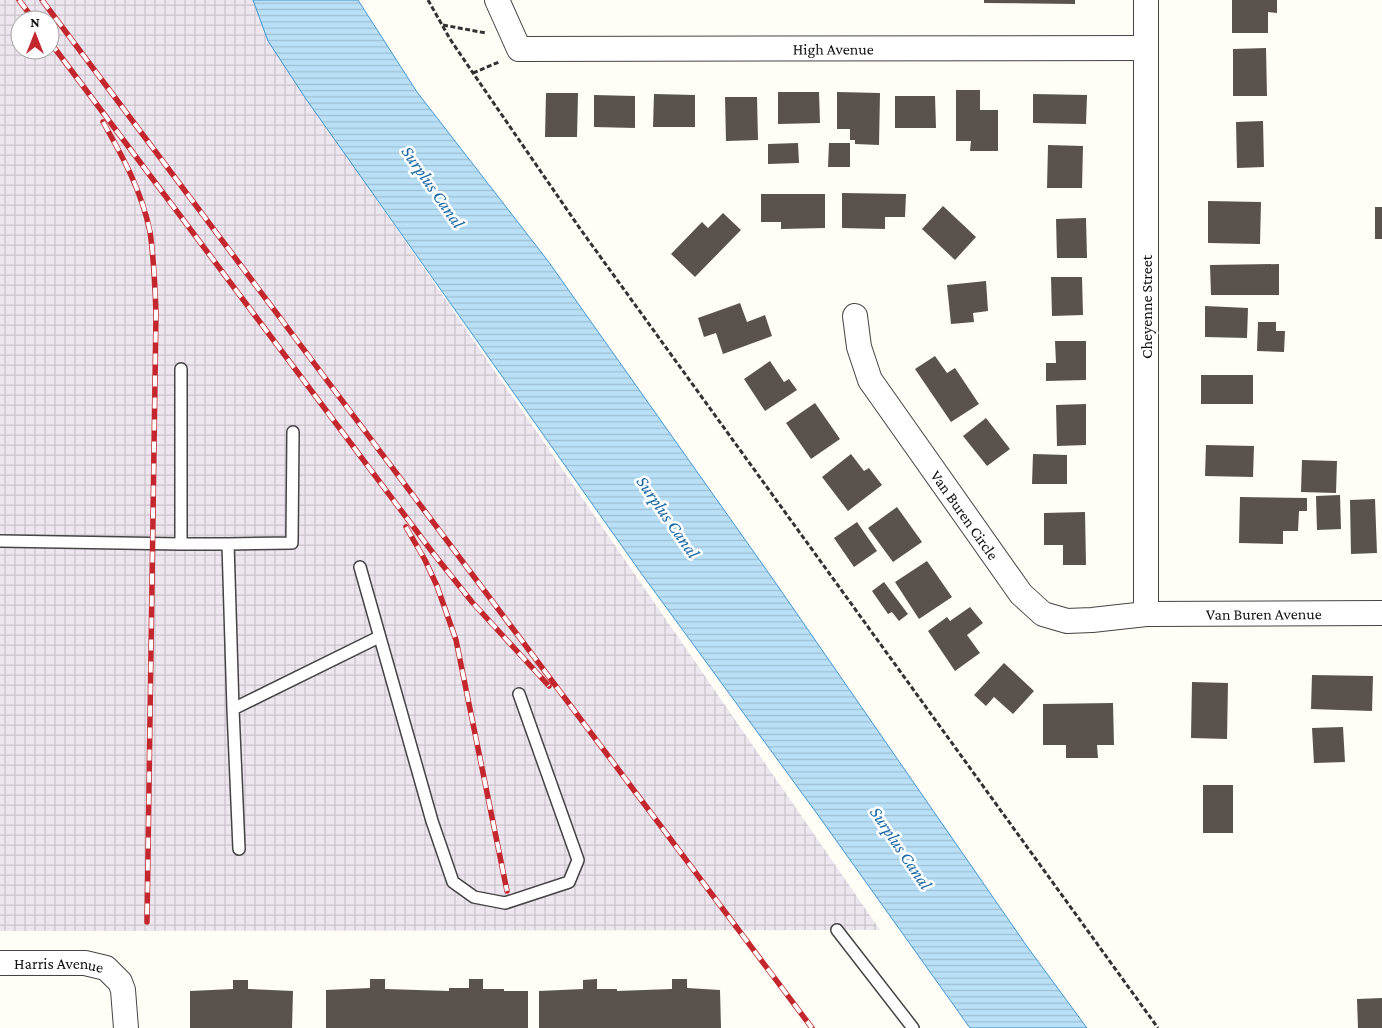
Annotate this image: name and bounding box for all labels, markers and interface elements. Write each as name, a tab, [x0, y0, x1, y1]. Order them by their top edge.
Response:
north arrow	[10, 10, 60, 60]
text: N	[30, 14, 40, 30]
street label: High Avenue	[793, 40, 874, 59]
water label: Surplus Canal	[397, 142, 469, 232]
street label: Cheyenne Street	[1138, 254, 1156, 359]
street label: Van Buren Circle	[927, 467, 1002, 563]
water label: Surplus Canal	[632, 472, 704, 562]
street label: Van Buren Avenue	[1206, 605, 1322, 623]
water label: Surplus Canal	[866, 803, 936, 894]
street label: Harris Avenue	[14, 955, 105, 976]

